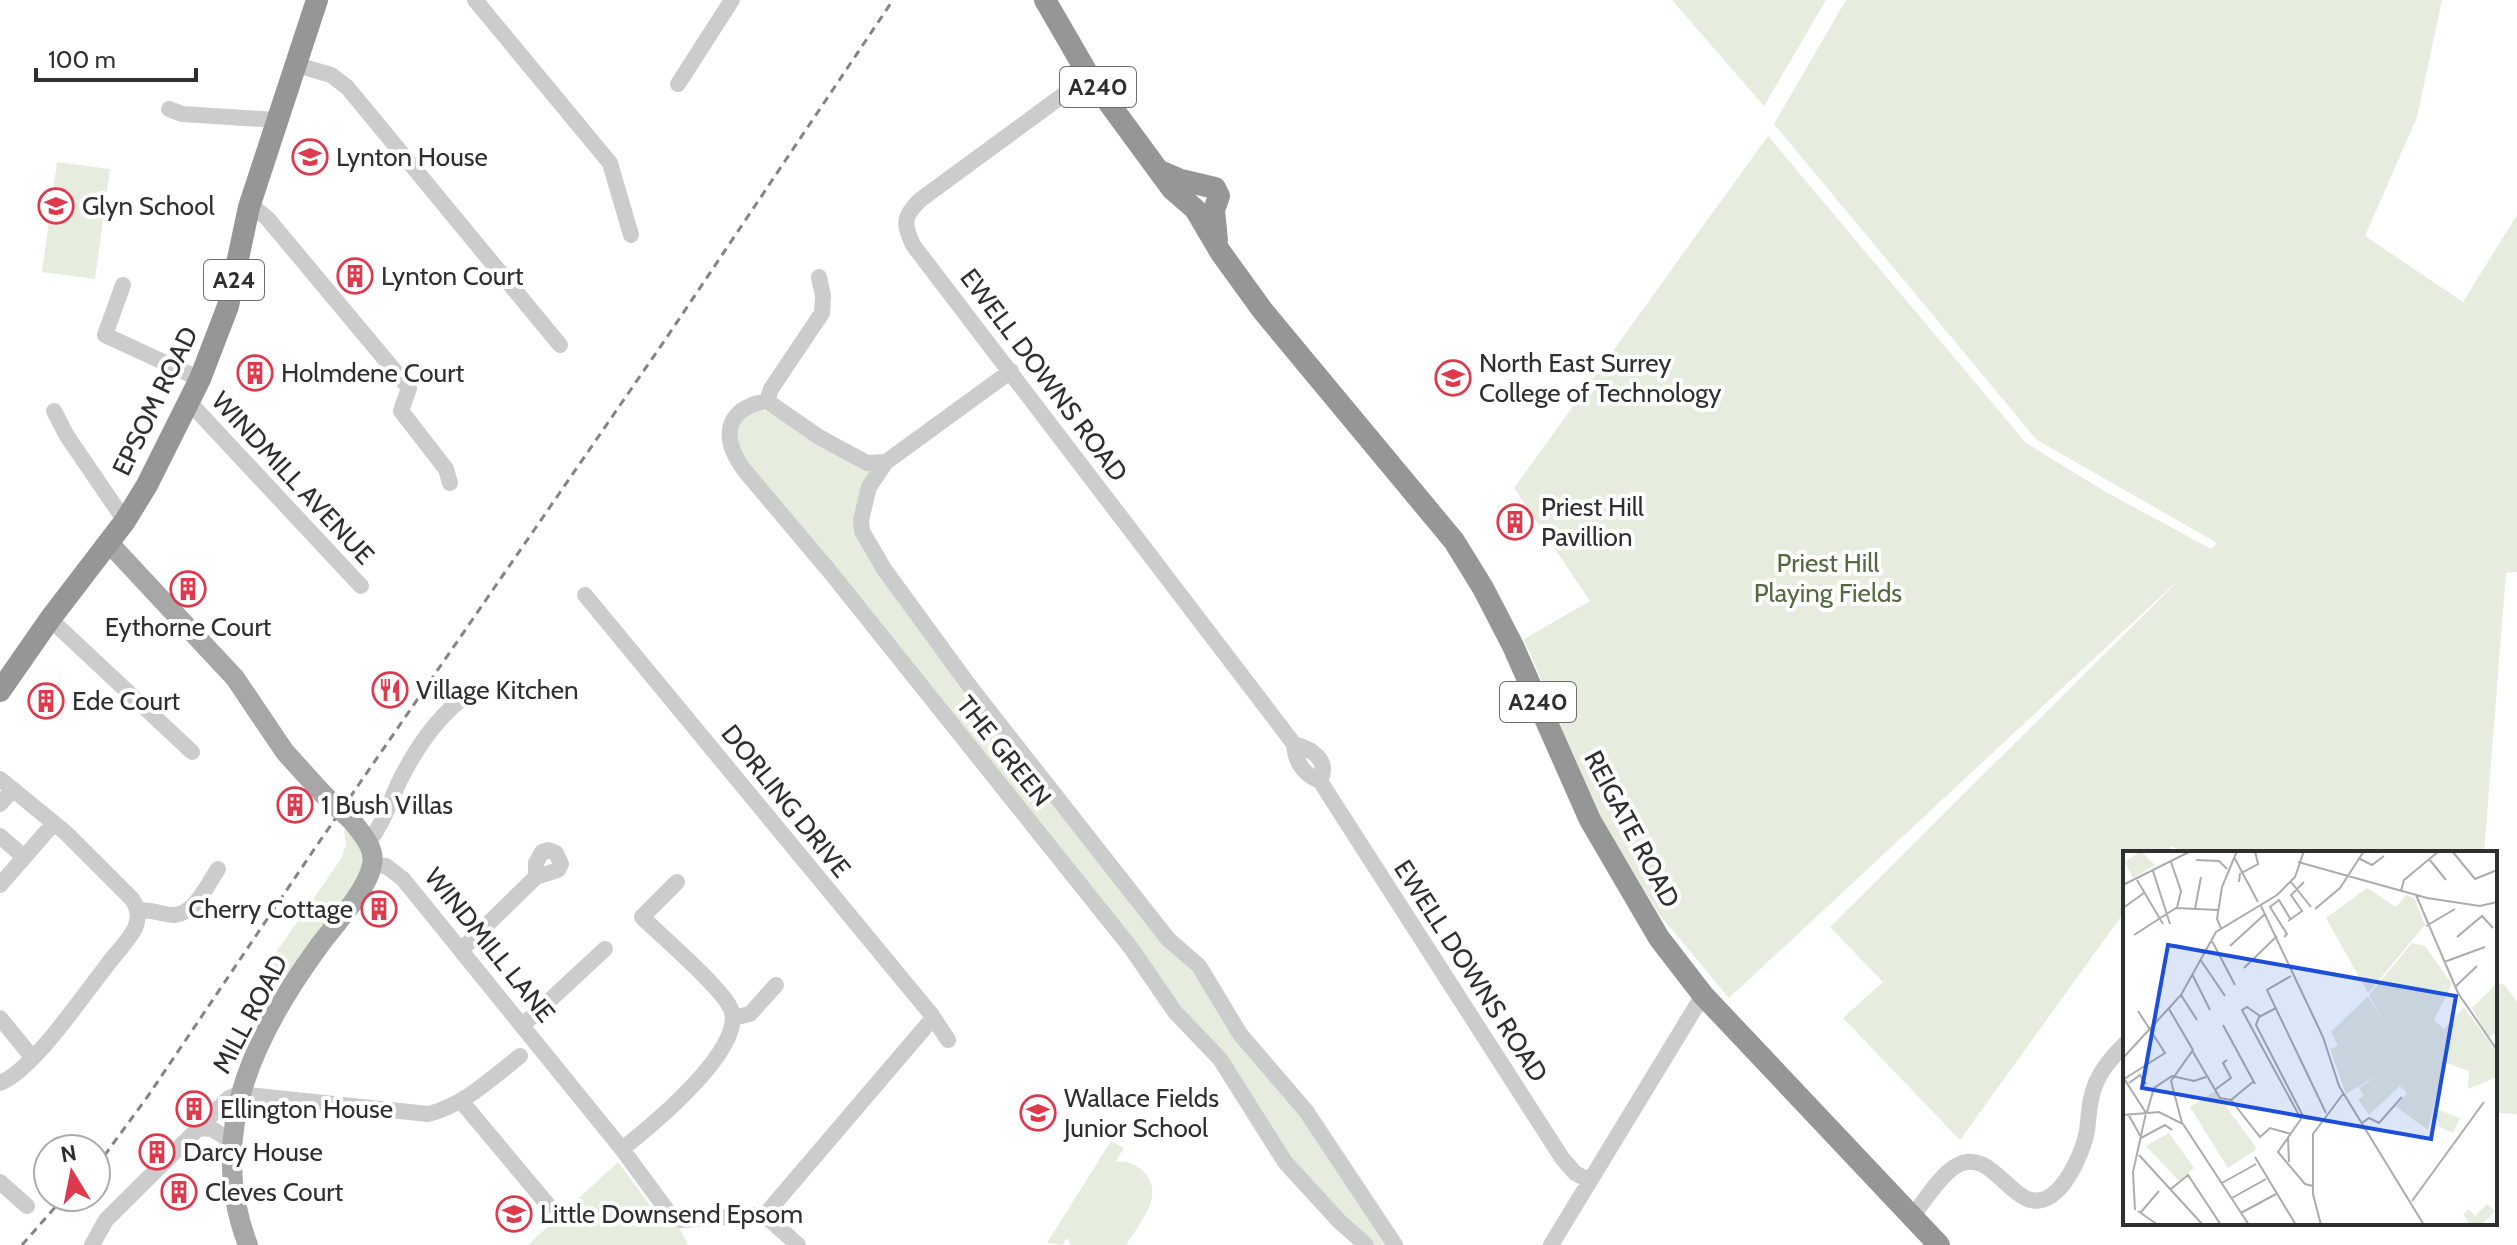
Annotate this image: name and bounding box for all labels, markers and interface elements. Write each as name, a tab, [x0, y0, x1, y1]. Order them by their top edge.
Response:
scale bar	[36, 32, 196, 82]
text: 100 m	[48, 45, 116, 74]
road number: A240	[1060, 67, 1136, 107]
school or university icon: Lynton House	[291, 138, 329, 176]
place label: Lynton House	[336, 141, 488, 173]
school or university icon: Glyn School	[37, 187, 75, 225]
place label: Glyn School	[82, 190, 215, 222]
building icon: Lynton Court	[336, 257, 374, 295]
road number: A24	[204, 260, 264, 300]
place label: Lynton Court	[381, 260, 524, 292]
street label: EWELL DOWNS ROAD	[953, 262, 1135, 488]
street label: EPSOM ROAD	[105, 321, 205, 481]
place label: North East Surrey College of Technology	[1479, 347, 1721, 409]
building icon: Holmdene Court	[236, 354, 274, 392]
place label: Holmdene Court	[281, 357, 464, 389]
school or university icon: North East Surrey College of Technology	[1434, 359, 1472, 397]
street label: WINDMILL AVENUE	[205, 385, 381, 571]
place label: Priest Hill Pavillion	[1541, 491, 1644, 553]
building icon: Priest Hill Pavillion	[1496, 503, 1534, 541]
park label: Priest Hill Playing Fields	[1754, 547, 1902, 609]
building icon: Eythorne Court	[169, 570, 207, 608]
place label: Eythorne Court	[105, 611, 272, 643]
restaurant icon: Village Kitchen	[371, 671, 409, 709]
place label: Village Kitchen	[416, 674, 579, 706]
building icon: Ede Court	[27, 682, 65, 720]
road number: A240	[1500, 682, 1576, 722]
place label: Ede Court	[72, 685, 180, 717]
street label: THE GREEN	[950, 689, 1058, 813]
street label: DORLING DRIVE	[715, 718, 857, 884]
street label: REIGATE ROAD	[1577, 745, 1687, 913]
building icon: 1 Bush Villas	[276, 786, 314, 824]
place label: 1 Bush Villas	[321, 789, 453, 821]
inset map	[2123, 851, 2497, 1225]
street label: EWELL DOWNS ROAD	[1387, 854, 1555, 1088]
street label: WINDMILL LANE	[418, 861, 562, 1029]
building icon: Cherry Cottage	[360, 890, 398, 928]
place label: Cherry Cottage	[188, 893, 353, 925]
street label: MILL ROAD	[205, 949, 295, 1079]
place label: Wallace Fields Junior School	[1063, 1082, 1219, 1144]
building icon: Ellington House	[175, 1090, 213, 1128]
place label: Ellington House	[220, 1093, 393, 1125]
school or university icon: Wallace Fields Junior School	[1019, 1094, 1057, 1132]
north arrow	[32, 1133, 112, 1213]
building icon: Darcy House	[138, 1133, 176, 1171]
place label: Darcy House	[183, 1136, 323, 1168]
text: N	[59, 1139, 79, 1168]
building icon: Cleves Court	[160, 1173, 198, 1211]
place label: Cleves Court	[205, 1176, 344, 1208]
school or university icon: Little Downsend Epsom	[495, 1195, 533, 1233]
place label: Little Downsend Epsom	[540, 1198, 803, 1230]

